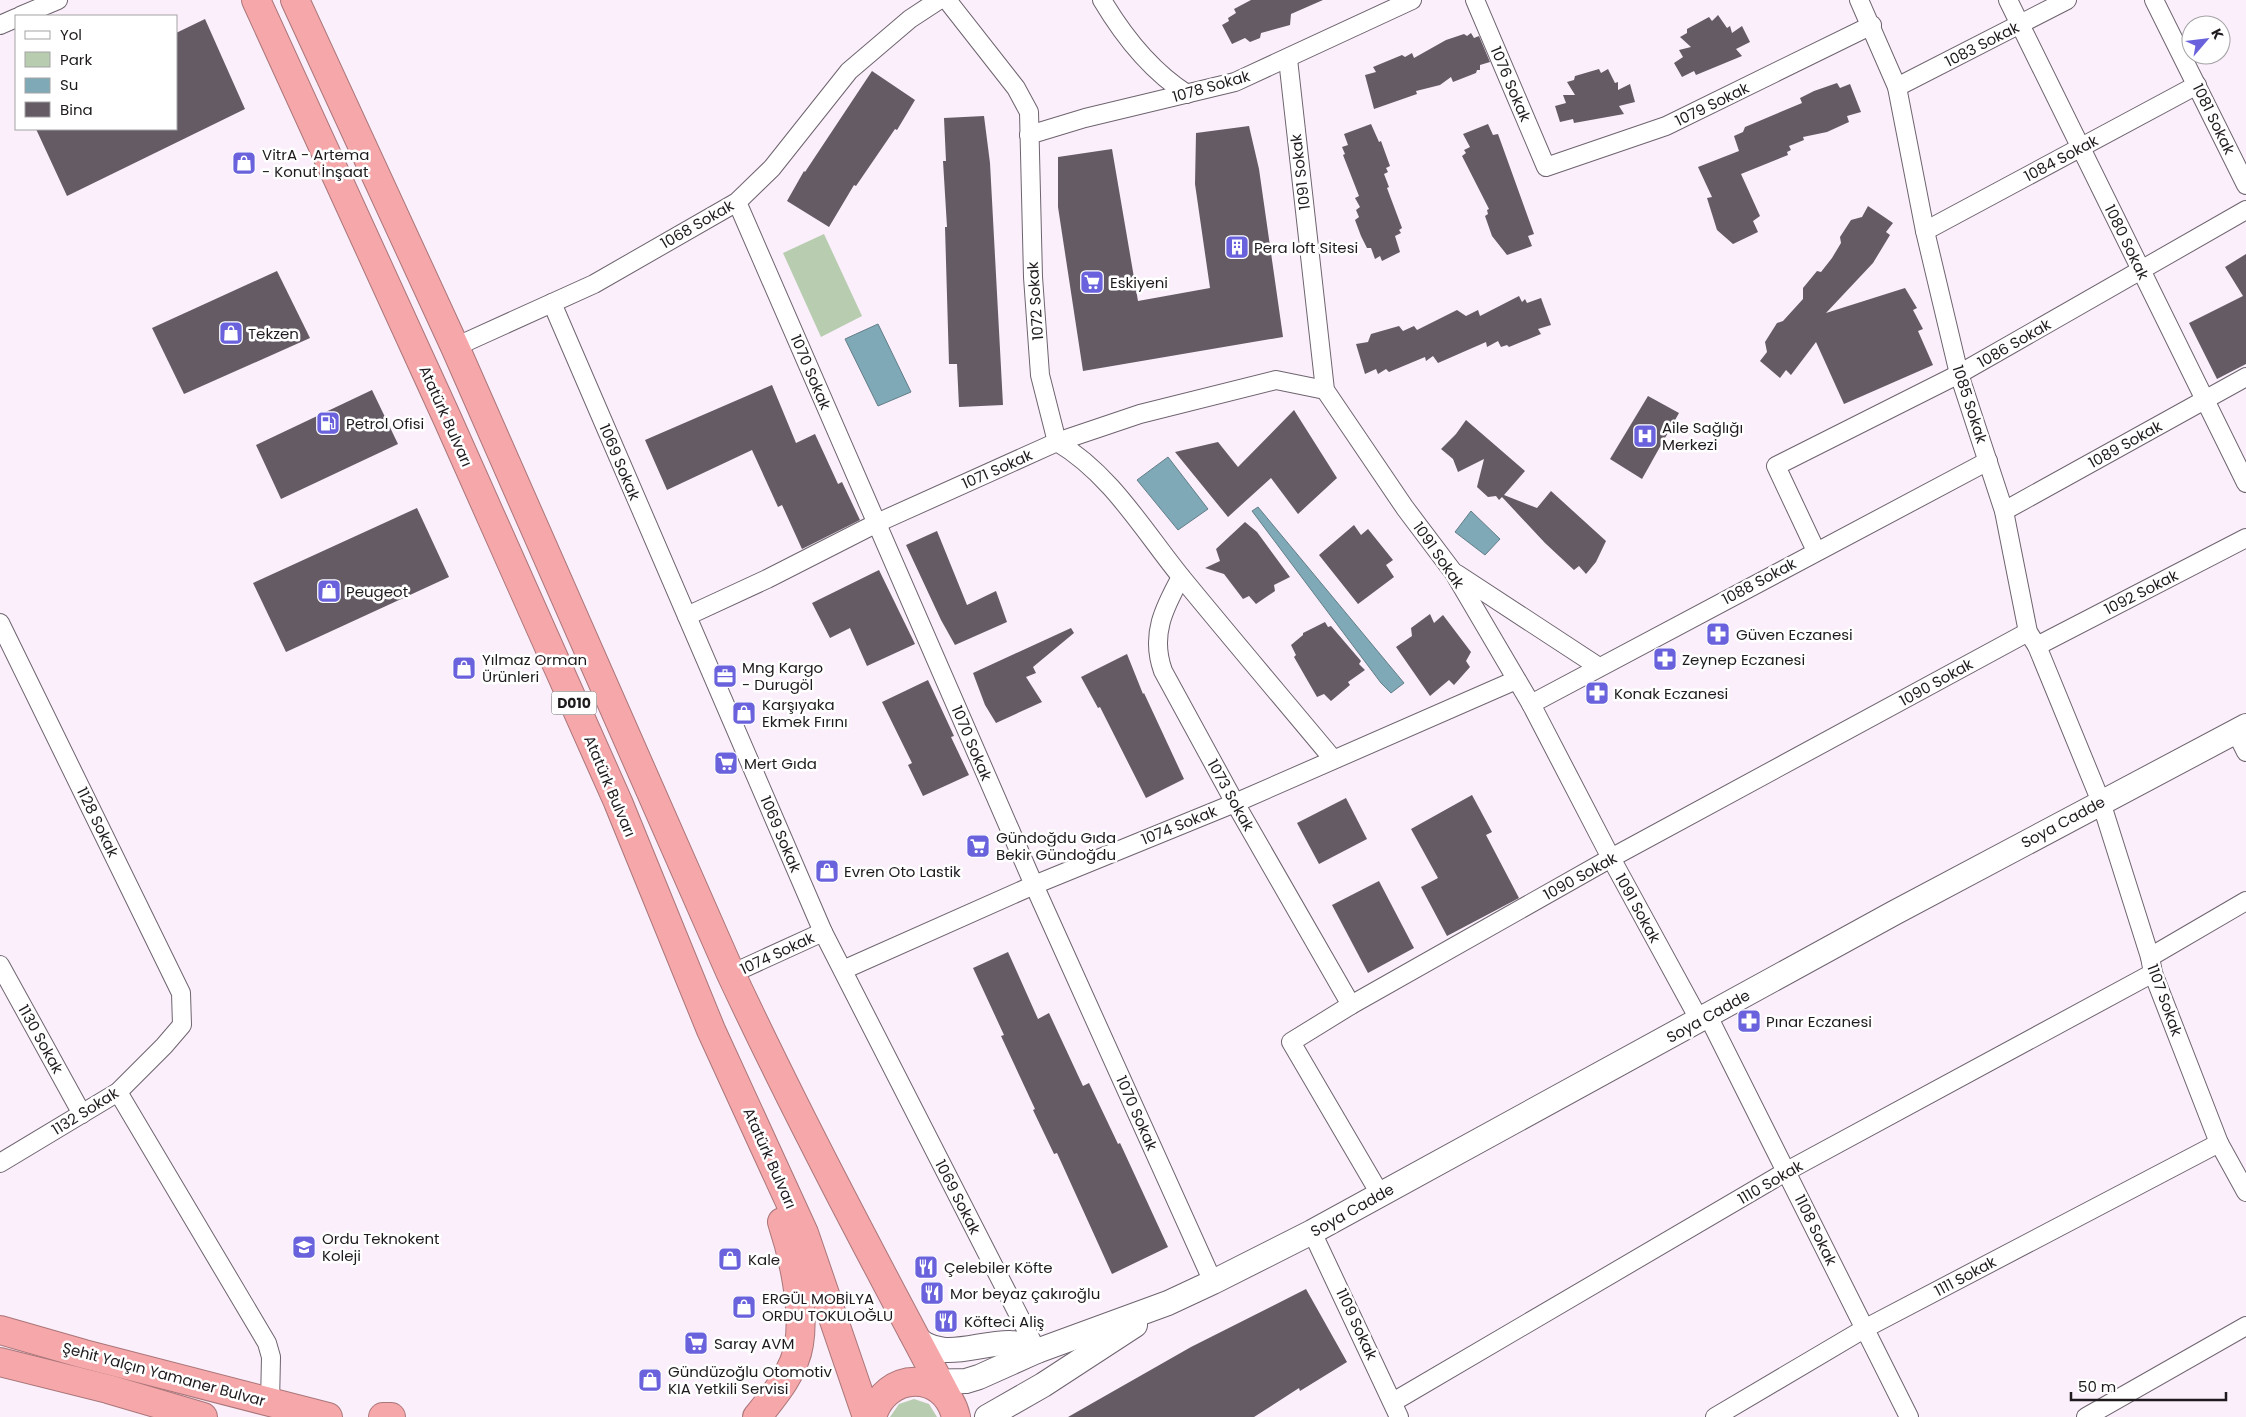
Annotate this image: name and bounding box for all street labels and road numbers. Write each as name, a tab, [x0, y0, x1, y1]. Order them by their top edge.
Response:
street label: 1083 Sokak	[1941, 16, 2023, 72]
street label: 1076 Sokak	[1486, 43, 1536, 125]
street label: 1078 Sokak	[1170, 65, 1253, 107]
street label: 1079 Sokak	[1672, 77, 1753, 131]
street label: 1081 Sokak	[2188, 80, 2240, 158]
street label: 1084 Sokak	[2020, 130, 2102, 186]
street label: 1091 Sokak	[1285, 133, 1315, 211]
street label: 1068 Sokak	[657, 194, 738, 253]
street label: 1080 Sokak	[2100, 201, 2154, 283]
street label: 1072 Sokak	[1022, 261, 1048, 341]
street label: 1086 Sokak	[1974, 313, 2055, 372]
street label: 1070 Sokak	[786, 331, 836, 413]
street label: Atatürk Bulvarı	[414, 362, 478, 470]
street label: 1085 Sokak	[1947, 362, 1993, 446]
street label: 1089 Sokak	[2084, 415, 2166, 473]
street label: 1069 Sokak	[594, 421, 646, 504]
street label: 1071 Sokak	[958, 444, 1036, 494]
street label: 1091 Sokak	[1408, 518, 1470, 593]
street label: 1088 Sokak	[1718, 553, 1800, 609]
street label: 1092 Sokak	[2100, 564, 2182, 620]
street label: 1090 Sokak	[1895, 653, 1977, 711]
road number: D010	[552, 691, 596, 714]
street label: 1070 Sokak	[947, 702, 997, 784]
street label: Atatürk Bulvarı	[579, 732, 641, 840]
street label: 1073 Sokak	[1203, 755, 1260, 835]
street label: 1128 Sokak	[72, 783, 124, 861]
street label: Soya Cadde	[2017, 791, 2109, 853]
street label: 1069 Sokak	[755, 793, 807, 876]
street label: 1074 Sokak	[1138, 800, 1220, 850]
street label: 1090 Sokak	[1539, 847, 1621, 905]
street label: 1091 Sokak	[1610, 869, 1666, 947]
street label: 1074 Sokak	[736, 926, 818, 979]
street label: 1107 Sokak	[2142, 961, 2188, 1039]
street label: Soya Cadde	[1663, 984, 1753, 1048]
street label: 1130 Sokak	[13, 1001, 69, 1078]
street label: 1070 Sokak	[1111, 1072, 1163, 1154]
street label: 1132 Sokak	[48, 1082, 123, 1140]
street label: Atatürk Bulvarı	[738, 1104, 802, 1212]
street label: 1110 Sokak	[1734, 1155, 1807, 1209]
street label: 1069 Sokak	[930, 1156, 986, 1238]
street label: Soya Cadde	[1307, 1178, 1397, 1242]
street label: 1108 Sokak	[1790, 1191, 1842, 1269]
street label: 1111 Sokak	[1930, 1251, 2000, 1301]
street label: 1109 Sokak	[1331, 1285, 1383, 1363]
street label: Şehit Yalçın Yamaner Bulvar	[60, 1337, 268, 1411]

